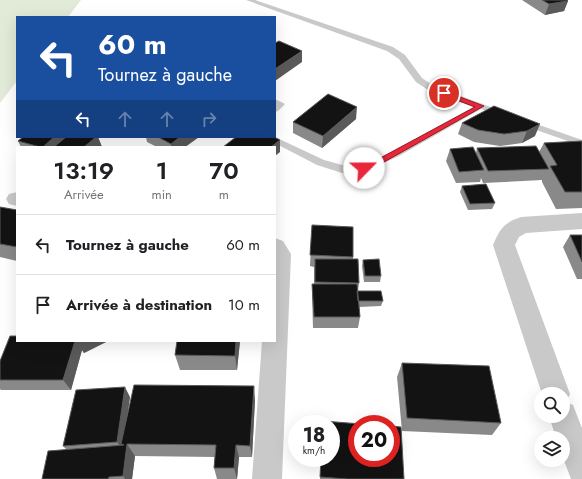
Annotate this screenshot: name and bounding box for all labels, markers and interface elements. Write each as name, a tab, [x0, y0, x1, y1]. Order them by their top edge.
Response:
text: 60 m	[98, 24, 167, 65]
icon: left	[32, 32, 84, 84]
text: Tournez à gauche	[98, 62, 232, 88]
pin	[427, 76, 461, 110]
icon: arrive	[433, 82, 455, 104]
icon: left	[72, 108, 94, 130]
icon: ahead	[114, 108, 136, 130]
icon: ahead	[156, 108, 178, 130]
icon: right	[198, 108, 220, 130]
position arrow	[343, 147, 385, 189]
text: 13:19	[53, 153, 114, 188]
text: 1	[156, 153, 168, 188]
text: 70	[209, 153, 239, 188]
text: Arrivée	[64, 185, 104, 204]
text: min	[152, 185, 172, 204]
text: m	[219, 185, 229, 204]
icon: left	[32, 234, 54, 256]
text: Tournez à gauche	[66, 234, 189, 256]
text: 60 m	[226, 234, 260, 256]
icon: arrive	[32, 294, 54, 316]
text: Arrivée à destination	[66, 294, 212, 316]
text: 10 m	[228, 294, 260, 316]
map controls	[534, 387, 570, 467]
button: search	[534, 387, 570, 423]
speed limit sign: 20	[348, 415, 400, 467]
text: 18	[303, 421, 325, 450]
button: layers	[534, 431, 570, 467]
text: km/h	[303, 443, 325, 458]

